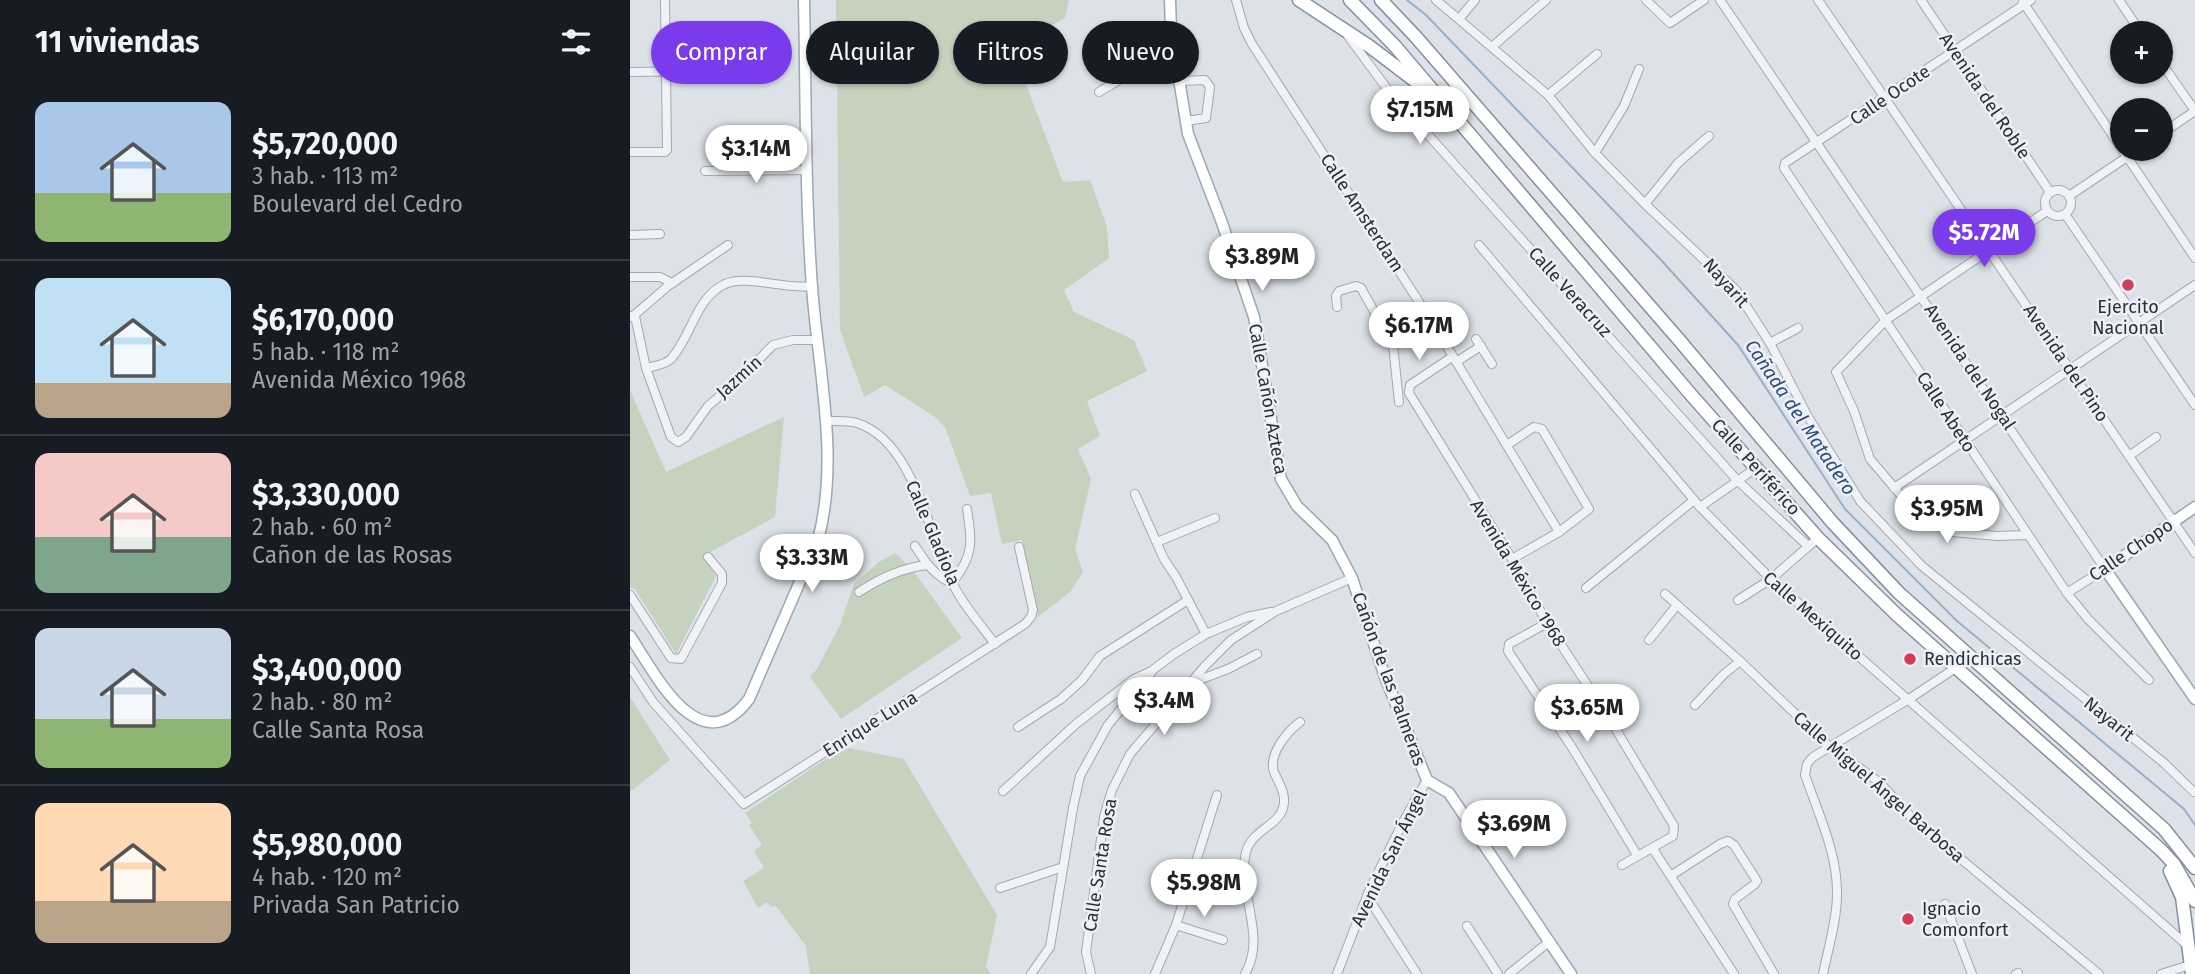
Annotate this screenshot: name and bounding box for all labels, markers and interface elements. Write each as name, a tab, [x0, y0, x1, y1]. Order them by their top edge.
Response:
chip: Comprar	[651, 21, 792, 84]
chip: Alquilar	[806, 21, 939, 84]
chip: Filtros	[953, 21, 1068, 84]
chip: Nuevo	[1082, 21, 1199, 84]
map controls	[2110, 21, 2173, 161]
button: +	[2110, 21, 2173, 84]
icon: filters	[557, 23, 595, 61]
text: 11 viviendas	[35, 24, 200, 60]
street label: Avenida del Roble	[1935, 29, 2035, 163]
street label: Calle Ocote	[1846, 60, 1934, 130]
pin: $7.15M	[1363, 86, 1477, 146]
text: $7.15M	[1386, 95, 1454, 123]
button: −	[2110, 98, 2173, 161]
pin: $3.14M	[699, 125, 813, 185]
text: $5,720,000	[252, 126, 398, 162]
icon: home	[91, 130, 175, 214]
text: $3.14M	[721, 134, 791, 162]
street label: Calle Amsterdam	[1315, 150, 1409, 276]
text: 3 hab. · 113 m²	[252, 162, 398, 190]
text: Boulevard del Cedro	[252, 190, 463, 218]
pin: $5.72M	[1927, 210, 2041, 269]
text: $5.72M	[1948, 218, 2020, 246]
pin: $3.89M	[1205, 233, 1319, 293]
text: $3.89M	[1225, 242, 1299, 270]
street label: Calle Veracruz	[1524, 242, 1616, 342]
street label: Nayarit	[1698, 254, 1754, 313]
marker: Ejercito Nacional	[2120, 277, 2136, 293]
place label: Ejercito Nacional	[2092, 296, 2164, 339]
street label: Avenida del Nogal	[1920, 300, 2020, 434]
street label: Avenida del Pino	[2019, 300, 2113, 426]
text: $6,170,000	[252, 302, 394, 338]
pin: $6.17M	[1362, 302, 1476, 362]
icon: home	[91, 306, 175, 390]
text: $6.17M	[1385, 311, 1453, 339]
street label: Calle Cañón Azteca	[1244, 322, 1292, 476]
water label: Cañada del Matadero	[1740, 335, 1861, 499]
text: 5 hab. · 118 m²	[252, 338, 399, 366]
street label: Jazmín	[711, 351, 767, 403]
text: Avenida México 1968	[252, 366, 466, 394]
street label: Calle Abeto	[1912, 367, 1980, 457]
street label: Calle Periférico	[1707, 414, 1805, 520]
text: $3,330,000	[252, 477, 400, 513]
street label: Calle Gladiola	[901, 477, 965, 589]
icon: home	[91, 481, 175, 565]
pin: $3.95M	[1890, 486, 2004, 545]
text: $3.95M	[1911, 494, 1983, 522]
street label: Avenida México 1968	[1465, 495, 1571, 651]
text: 2 hab. · 60 m²	[252, 513, 392, 541]
street label: Calle Chopo	[2085, 514, 2177, 586]
pin: $3.33M	[755, 534, 869, 594]
text: Cañon de las Rosas	[252, 541, 452, 569]
text: $3.33M	[776, 543, 848, 571]
street label: Calle Mexiquito	[1759, 567, 1867, 665]
street label: Cañón de las Palmeras	[1347, 589, 1431, 769]
place label: Rendichicas	[1924, 648, 2022, 670]
marker: Rendichicas	[1902, 651, 1918, 667]
text: $3,400,000	[252, 652, 402, 688]
icon: home	[91, 656, 175, 740]
pin: $3.4M	[1115, 678, 1213, 737]
pin: $3.65M	[1530, 684, 1644, 744]
street label: Enrique Luna	[819, 686, 921, 762]
text: $3.4M	[1134, 686, 1194, 714]
text: 2 hab. · 80 m²	[252, 688, 393, 716]
street label: Nayarit	[2079, 692, 2139, 746]
text: $3.65M	[1550, 693, 1624, 721]
street label: Calle Miguel Ángel Barbosa	[1789, 706, 1970, 867]
text: Calle Santa Rosa	[252, 716, 424, 744]
street label: Avenida San Ángel	[1345, 785, 1432, 930]
street label: Calle Santa Rosa	[1079, 797, 1121, 933]
pin: $3.69M	[1457, 800, 1571, 860]
text: $3.69M	[1477, 809, 1551, 837]
text: $5,980,000	[252, 827, 402, 863]
icon: home	[91, 831, 175, 915]
pin: $5.98M	[1147, 860, 1261, 919]
text: 4 hab. · 120 m²	[252, 863, 402, 891]
text: $5.98M	[1167, 868, 1241, 896]
text: Privada San Patricio	[252, 891, 460, 919]
place label: Ignacio Comonfort	[1922, 898, 2009, 941]
marker: Ignacio Comonfort	[1900, 911, 1916, 927]

